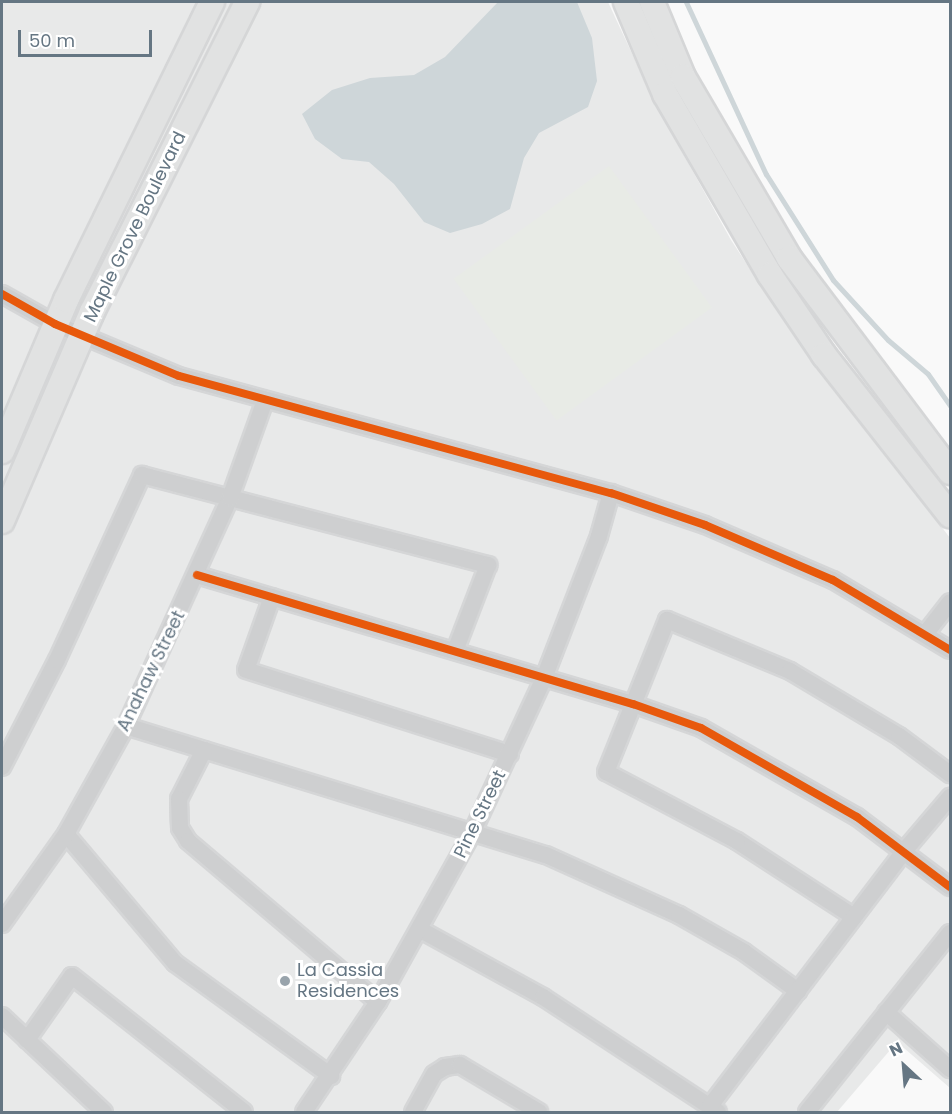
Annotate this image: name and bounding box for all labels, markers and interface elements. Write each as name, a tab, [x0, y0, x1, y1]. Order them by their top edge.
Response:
scale bar	[21, 18, 154, 56]
text: 50 m	[29, 28, 75, 53]
street label: Maple Grove Boulevard	[79, 128, 191, 326]
street label: Anahaw Street	[112, 607, 190, 735]
street label: Pine Street	[449, 767, 511, 861]
place label: La Cassia Residences	[297, 960, 399, 1002]
marker: La Cassia Residences	[278, 974, 292, 988]
north arrow	[874, 1036, 934, 1096]
text: N	[885, 1036, 906, 1062]

